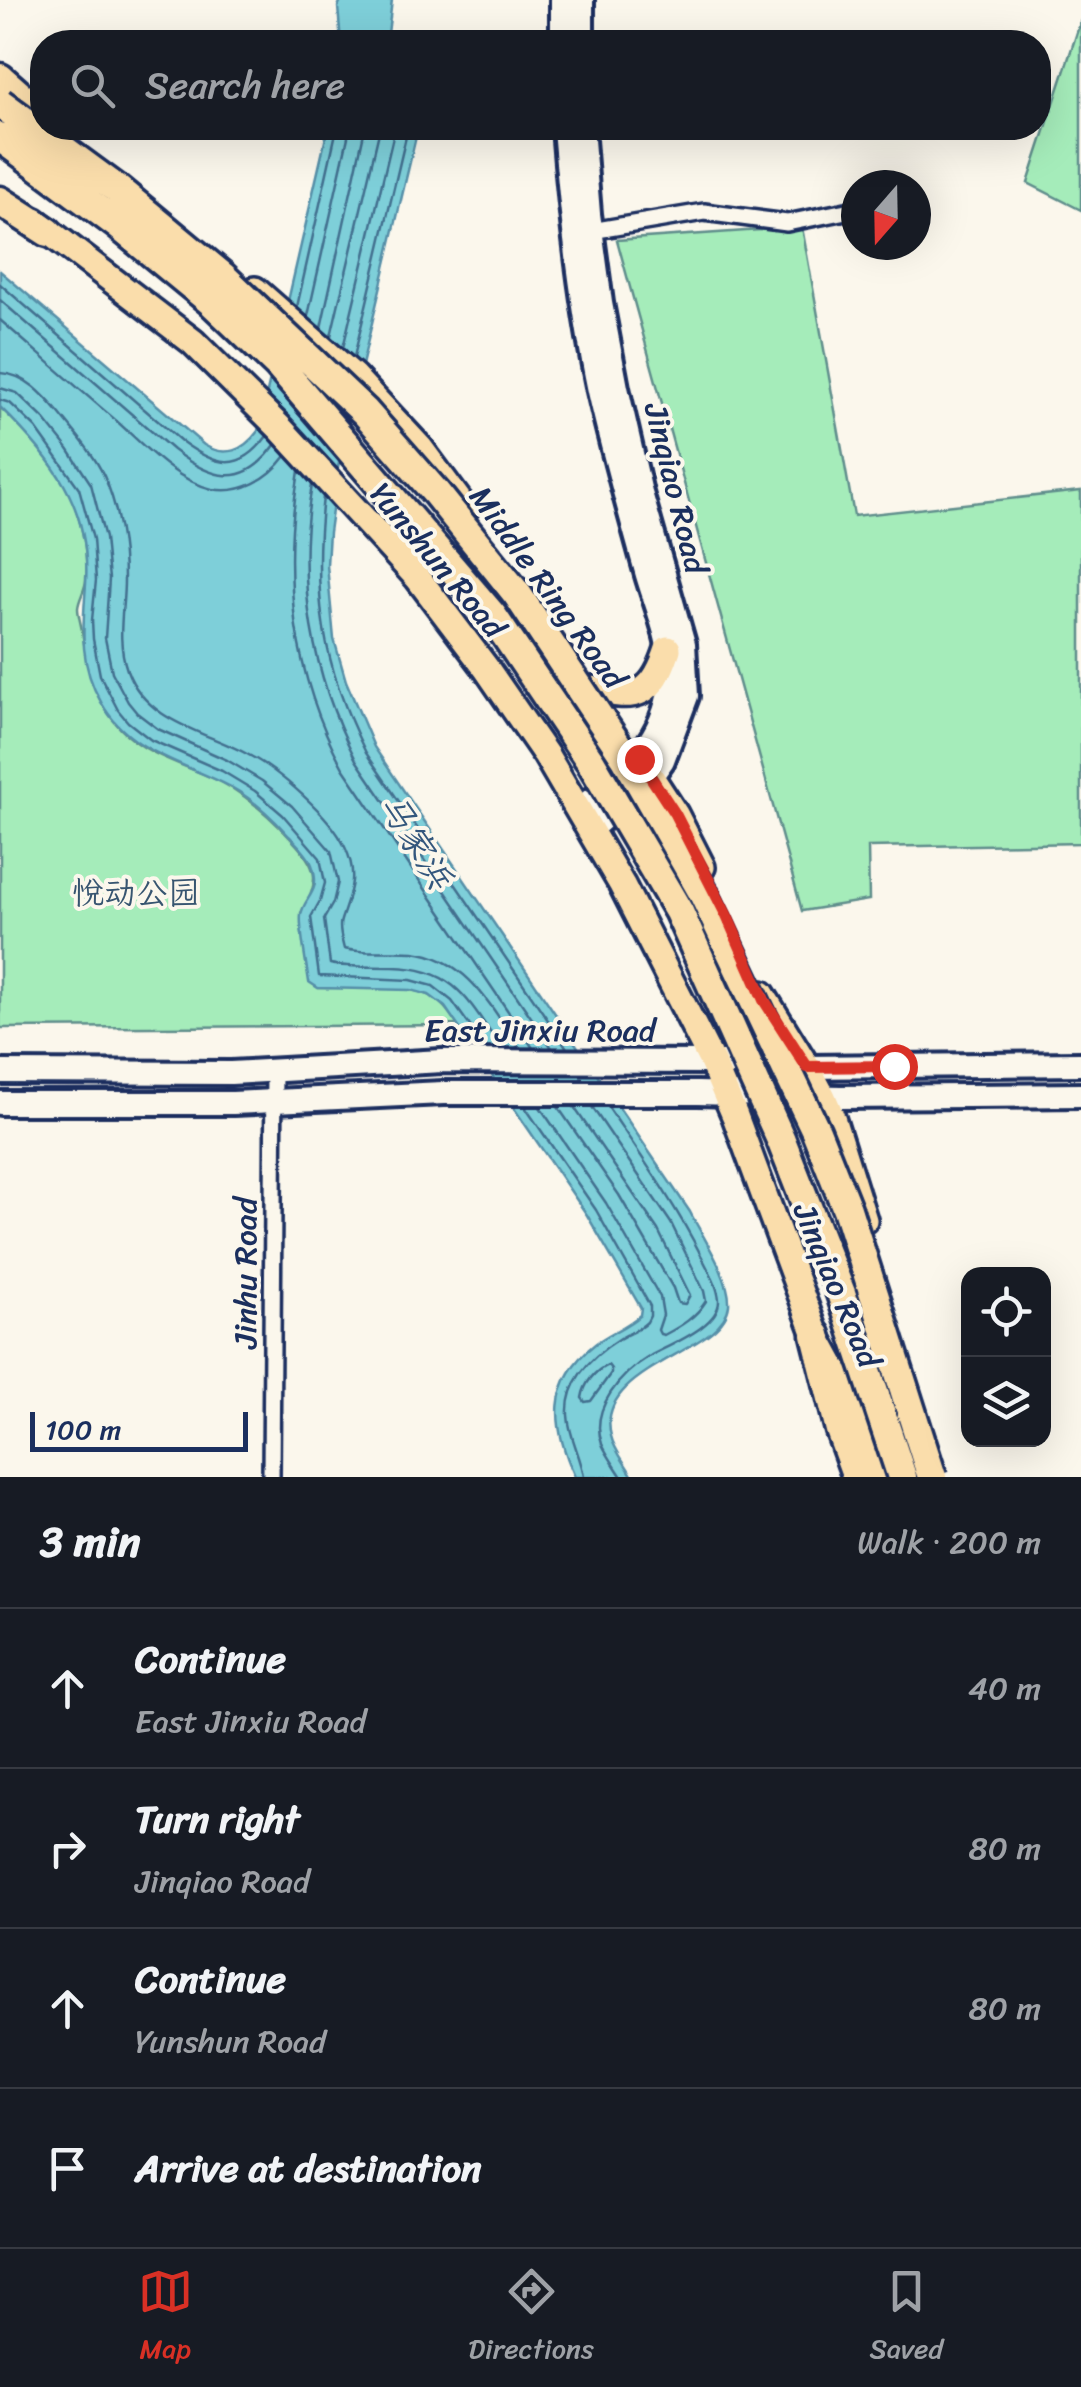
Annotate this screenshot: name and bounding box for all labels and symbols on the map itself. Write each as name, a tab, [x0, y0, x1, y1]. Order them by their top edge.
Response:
north arrow	[841, 170, 931, 260]
street label: Jinqiao Road	[626, 395, 725, 582]
street label: Yunshun Road	[354, 469, 522, 653]
street label: Middle Ring Road	[454, 473, 643, 703]
route end	[617, 737, 663, 783]
water label: 马家浜	[362, 780, 471, 903]
park label: 悦动公园	[72, 865, 200, 922]
street label: East Jinxiu Road	[424, 1002, 658, 1059]
route start	[872, 1044, 918, 1090]
street label: Jinqiao Road	[776, 1193, 898, 1379]
street label: Jinhu Road	[217, 1195, 274, 1350]
scale bar	[30, 1407, 248, 1452]

